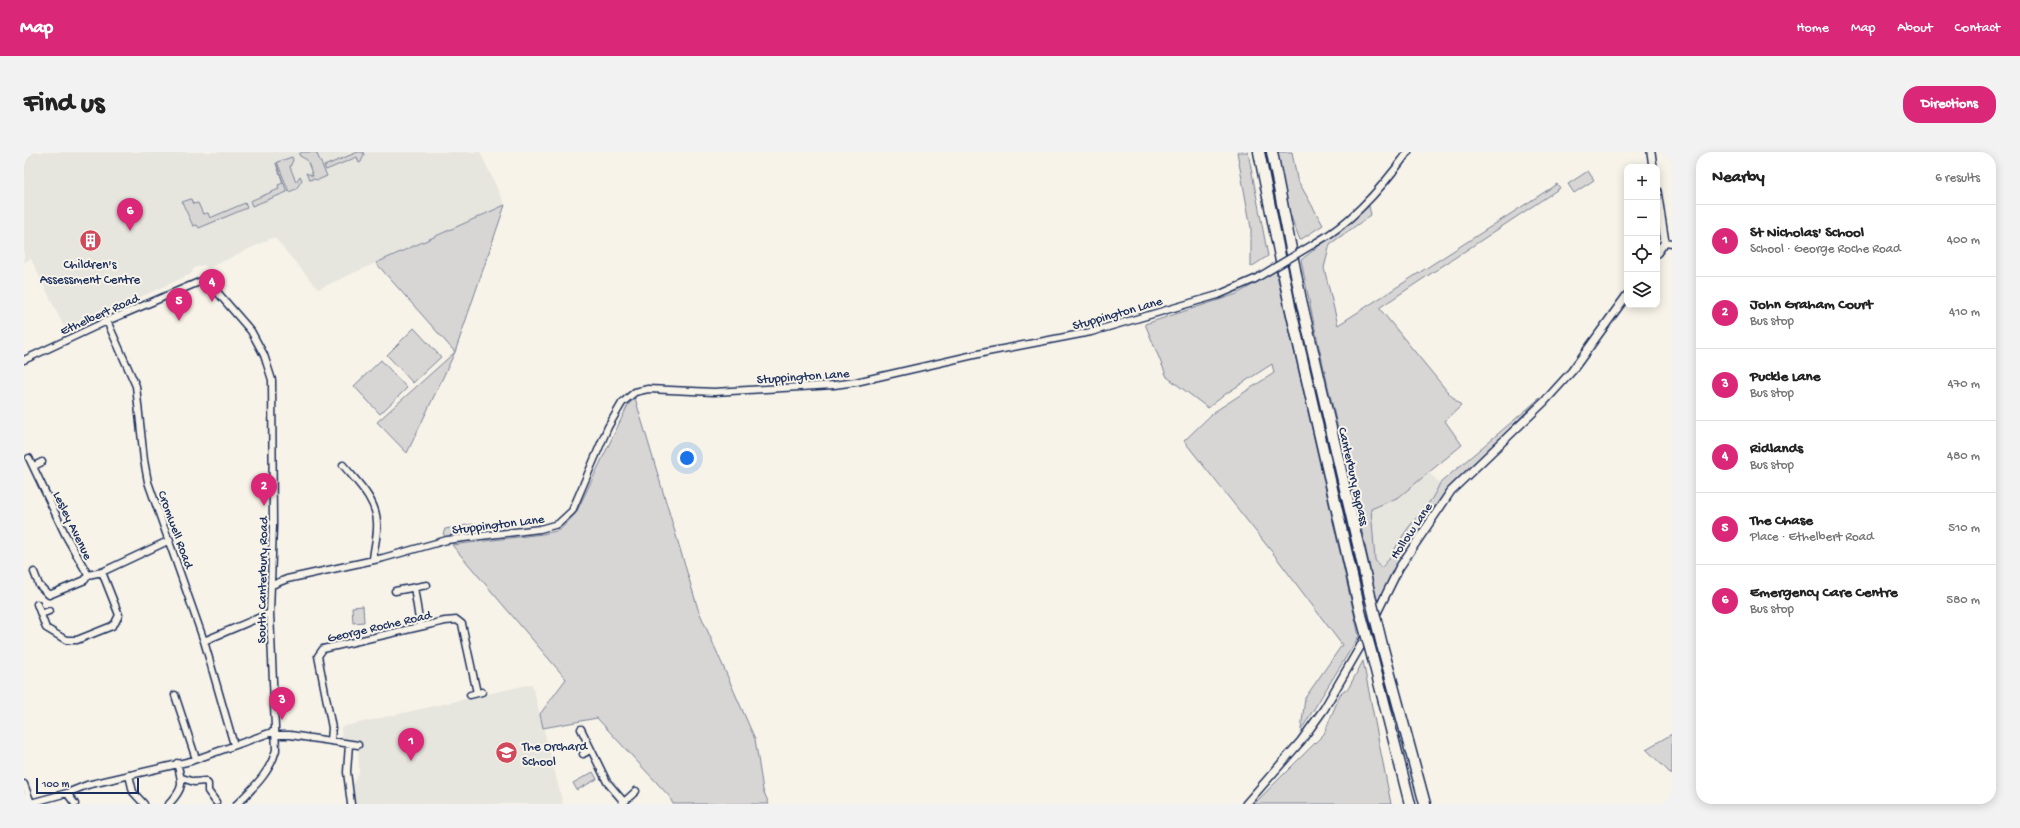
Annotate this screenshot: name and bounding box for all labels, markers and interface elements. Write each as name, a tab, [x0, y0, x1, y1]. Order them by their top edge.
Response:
text: Map	[20, 17, 53, 40]
text: Home	[1797, 20, 1829, 37]
text: Map	[1851, 20, 1875, 37]
text: About	[1897, 20, 1933, 37]
text: Contact	[1955, 20, 2000, 37]
button: Directions	[1903, 86, 1996, 123]
text: Find us	[24, 88, 104, 121]
map controls	[1624, 164, 1660, 308]
button: +	[1624, 164, 1660, 200]
text: Nearby	[1712, 168, 1765, 188]
text: 6 results	[1935, 171, 1980, 186]
pin: 6	[117, 198, 143, 231]
button: −	[1624, 200, 1660, 236]
text: St Nicholas' School	[1750, 224, 1864, 242]
building icon: Children's Assessment Centre	[77, 228, 103, 254]
text: 1	[1722, 233, 1728, 248]
text: 400 m	[1947, 233, 1980, 248]
button: locate	[1624, 236, 1660, 272]
text: School · George Roche Road	[1750, 242, 1901, 257]
place label: Children's Assessment Centre	[40, 258, 141, 288]
pin: 4	[199, 269, 225, 302]
button: layers	[1624, 272, 1660, 308]
pin: 5	[166, 288, 192, 321]
street label: Ethelbert Road	[58, 291, 143, 339]
street label: Stuppington Lane	[1071, 294, 1165, 334]
text: John Graham Court	[1750, 296, 1873, 314]
text: 2	[1722, 305, 1728, 320]
text: 410 m	[1949, 305, 1980, 320]
text: Bus stop	[1750, 314, 1794, 329]
street label: Stuppington Lane	[756, 367, 850, 388]
text: Puckle Lane	[1750, 368, 1820, 386]
text: 3	[1722, 377, 1728, 392]
text: 470 m	[1947, 377, 1980, 392]
text: Bus stop	[1750, 386, 1794, 401]
street label: Canterbury Bypass	[1334, 426, 1371, 528]
text: Ridlands	[1750, 440, 1803, 458]
your location	[677, 448, 697, 468]
text: 4	[1722, 449, 1728, 464]
text: 480 m	[1947, 449, 1980, 464]
text: Bus stop	[1750, 458, 1794, 473]
pin: 2	[251, 473, 277, 506]
street label: Lesley Avenue	[49, 489, 95, 563]
street label: Cromwell Road	[154, 489, 196, 572]
street label: Hollow Lane	[1388, 500, 1437, 562]
street label: Stuppington Lane	[451, 512, 546, 539]
text: The Chase	[1750, 512, 1813, 530]
street label: South Canterbury Road	[255, 515, 272, 644]
text: 5	[1722, 521, 1728, 536]
text: 510 m	[1948, 521, 1980, 536]
text: Place · Ethelbert Road	[1750, 530, 1874, 545]
text: Emergency Care Centre	[1750, 584, 1898, 602]
text: 6	[1722, 593, 1728, 608]
text: 580 m	[1946, 593, 1980, 608]
text: Bus stop	[1750, 602, 1794, 617]
street label: George Roche Road	[326, 608, 435, 647]
pin: 3	[269, 687, 295, 720]
pin: 1	[398, 728, 424, 761]
school or university icon: The Orchard School	[494, 739, 520, 765]
place label: The Orchard School	[521, 740, 588, 770]
scale bar	[36, 776, 139, 795]
text: 100 m	[42, 779, 69, 791]

